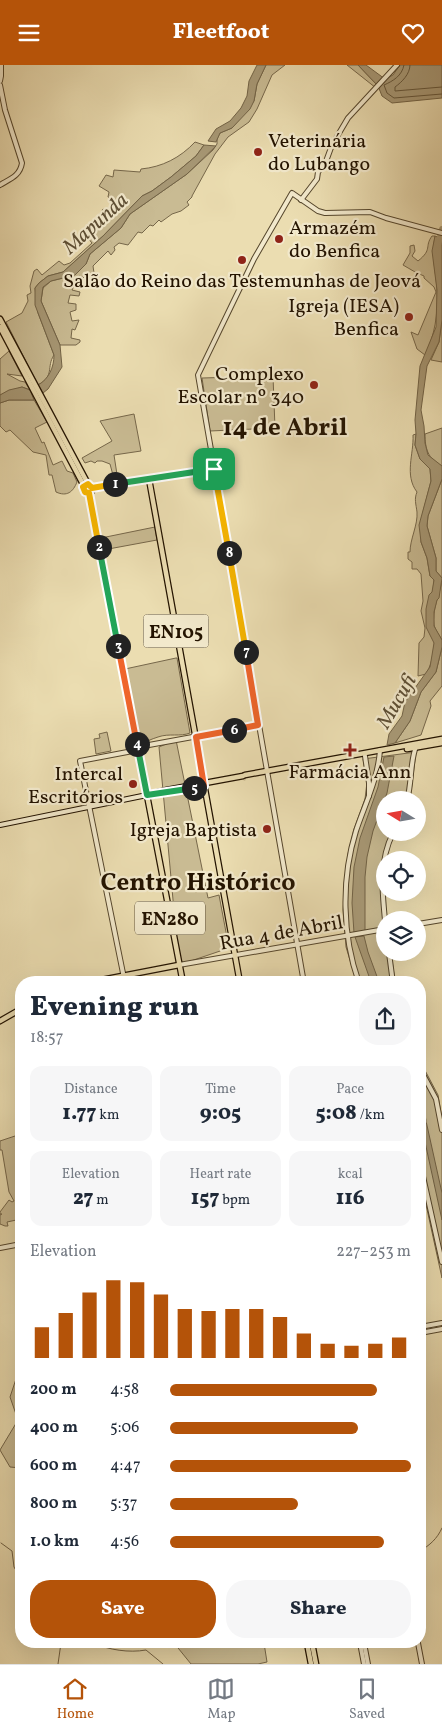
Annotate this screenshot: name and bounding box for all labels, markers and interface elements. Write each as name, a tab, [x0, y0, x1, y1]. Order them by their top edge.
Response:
text: Fleetfoot	[173, 17, 269, 48]
icon: menu	[15, 19, 43, 47]
icon: heart	[399, 19, 427, 47]
place label: Veterinária do Lubango	[268, 128, 370, 179]
marker: Veterinária do Lubango	[252, 146, 264, 158]
water label: Mapunda	[56, 187, 135, 262]
place label: Armazém do Benfica	[289, 215, 380, 266]
marker: Armazém do Benfica	[273, 233, 285, 245]
marker: Salão do Reino das Testemunhas de Jeová	[236, 254, 248, 266]
place label: Salão do Reino das Testemunhas de Jeová	[63, 268, 421, 296]
place label: Igreja (IESA) Benfica	[288, 293, 399, 344]
marker: Igreja (IESA) Benfica	[403, 311, 415, 323]
place label: Complexo Escolar nº 340	[178, 361, 304, 412]
marker: Complexo Escolar nº 340	[308, 379, 320, 391]
district label: 14 de Abril	[222, 411, 348, 446]
pin	[193, 448, 235, 490]
icon: arrive	[200, 455, 228, 483]
pin: 1	[102, 471, 128, 497]
text: 1	[113, 475, 118, 494]
pin: 2	[86, 535, 112, 559]
text: 2	[96, 538, 103, 557]
pin: 8	[216, 541, 242, 565]
text: 8	[226, 544, 233, 563]
road number: EN105	[144, 615, 208, 647]
pin: 3	[106, 633, 130, 659]
text: 3	[115, 637, 122, 656]
pin: 7	[234, 639, 258, 665]
text: 7	[243, 643, 250, 662]
water label: Mucufi	[370, 669, 425, 735]
pin: 6	[222, 717, 246, 743]
text: 6	[231, 721, 238, 740]
pin: 4	[124, 731, 150, 757]
text: 4	[133, 735, 142, 754]
marker: Farmácia Ann	[343, 743, 357, 757]
place label: Farmácia Ann	[288, 759, 412, 787]
place label: Intercal Escritórios	[28, 761, 123, 812]
pin: 5	[182, 775, 206, 801]
marker: Intercal Escritórios	[127, 778, 139, 790]
text: 5	[191, 779, 198, 798]
north arrow	[376, 791, 426, 841]
map controls	[376, 791, 426, 961]
place label: Igreja Baptista	[130, 817, 257, 845]
marker: Igreja Baptista	[261, 823, 273, 835]
button: locate	[376, 851, 426, 901]
district label: Centro Histórico	[100, 866, 296, 901]
road number: EN280	[135, 901, 205, 935]
street label: Rua 4 de Abril	[217, 909, 345, 959]
button: layers	[376, 911, 426, 961]
text: Evening run	[30, 988, 199, 1027]
button: share	[359, 993, 411, 1045]
text: 18:57	[30, 1027, 64, 1049]
text: Distance	[64, 1080, 118, 1099]
text: Time	[205, 1080, 236, 1099]
text: Pace	[336, 1080, 364, 1099]
text: 1.77	[62, 1099, 96, 1128]
text: 9:05	[200, 1099, 241, 1128]
text: 5:08	[316, 1099, 357, 1128]
text: km	[96, 1106, 119, 1125]
text: /km	[357, 1106, 385, 1125]
text: Elevation	[62, 1165, 120, 1184]
text: Heart rate	[190, 1165, 251, 1184]
text: kcal	[338, 1165, 363, 1184]
text: 27	[73, 1184, 94, 1213]
text: 157	[191, 1184, 219, 1213]
text: 116	[336, 1184, 365, 1213]
text: m	[94, 1191, 109, 1210]
text: bpm	[219, 1191, 250, 1210]
text: Elevation	[30, 1241, 97, 1263]
text: 227–253 m	[336, 1241, 411, 1263]
text: 200 m	[30, 1379, 77, 1401]
text: 4:58	[110, 1379, 139, 1401]
text: 400 m	[30, 1417, 78, 1439]
text: 5:06	[110, 1417, 139, 1439]
text: 600 m	[30, 1455, 77, 1477]
text: 4:47	[110, 1455, 141, 1477]
text: 800 m	[30, 1493, 77, 1515]
text: 5:37	[110, 1493, 137, 1515]
text: 1.0 km	[30, 1531, 79, 1553]
text: 4:56	[110, 1531, 139, 1553]
button: Save	[30, 1580, 216, 1638]
button: Share	[226, 1580, 411, 1638]
tab: Home	[57, 1675, 94, 1724]
tab: Map	[207, 1675, 235, 1724]
tab: Saved	[349, 1675, 385, 1724]

